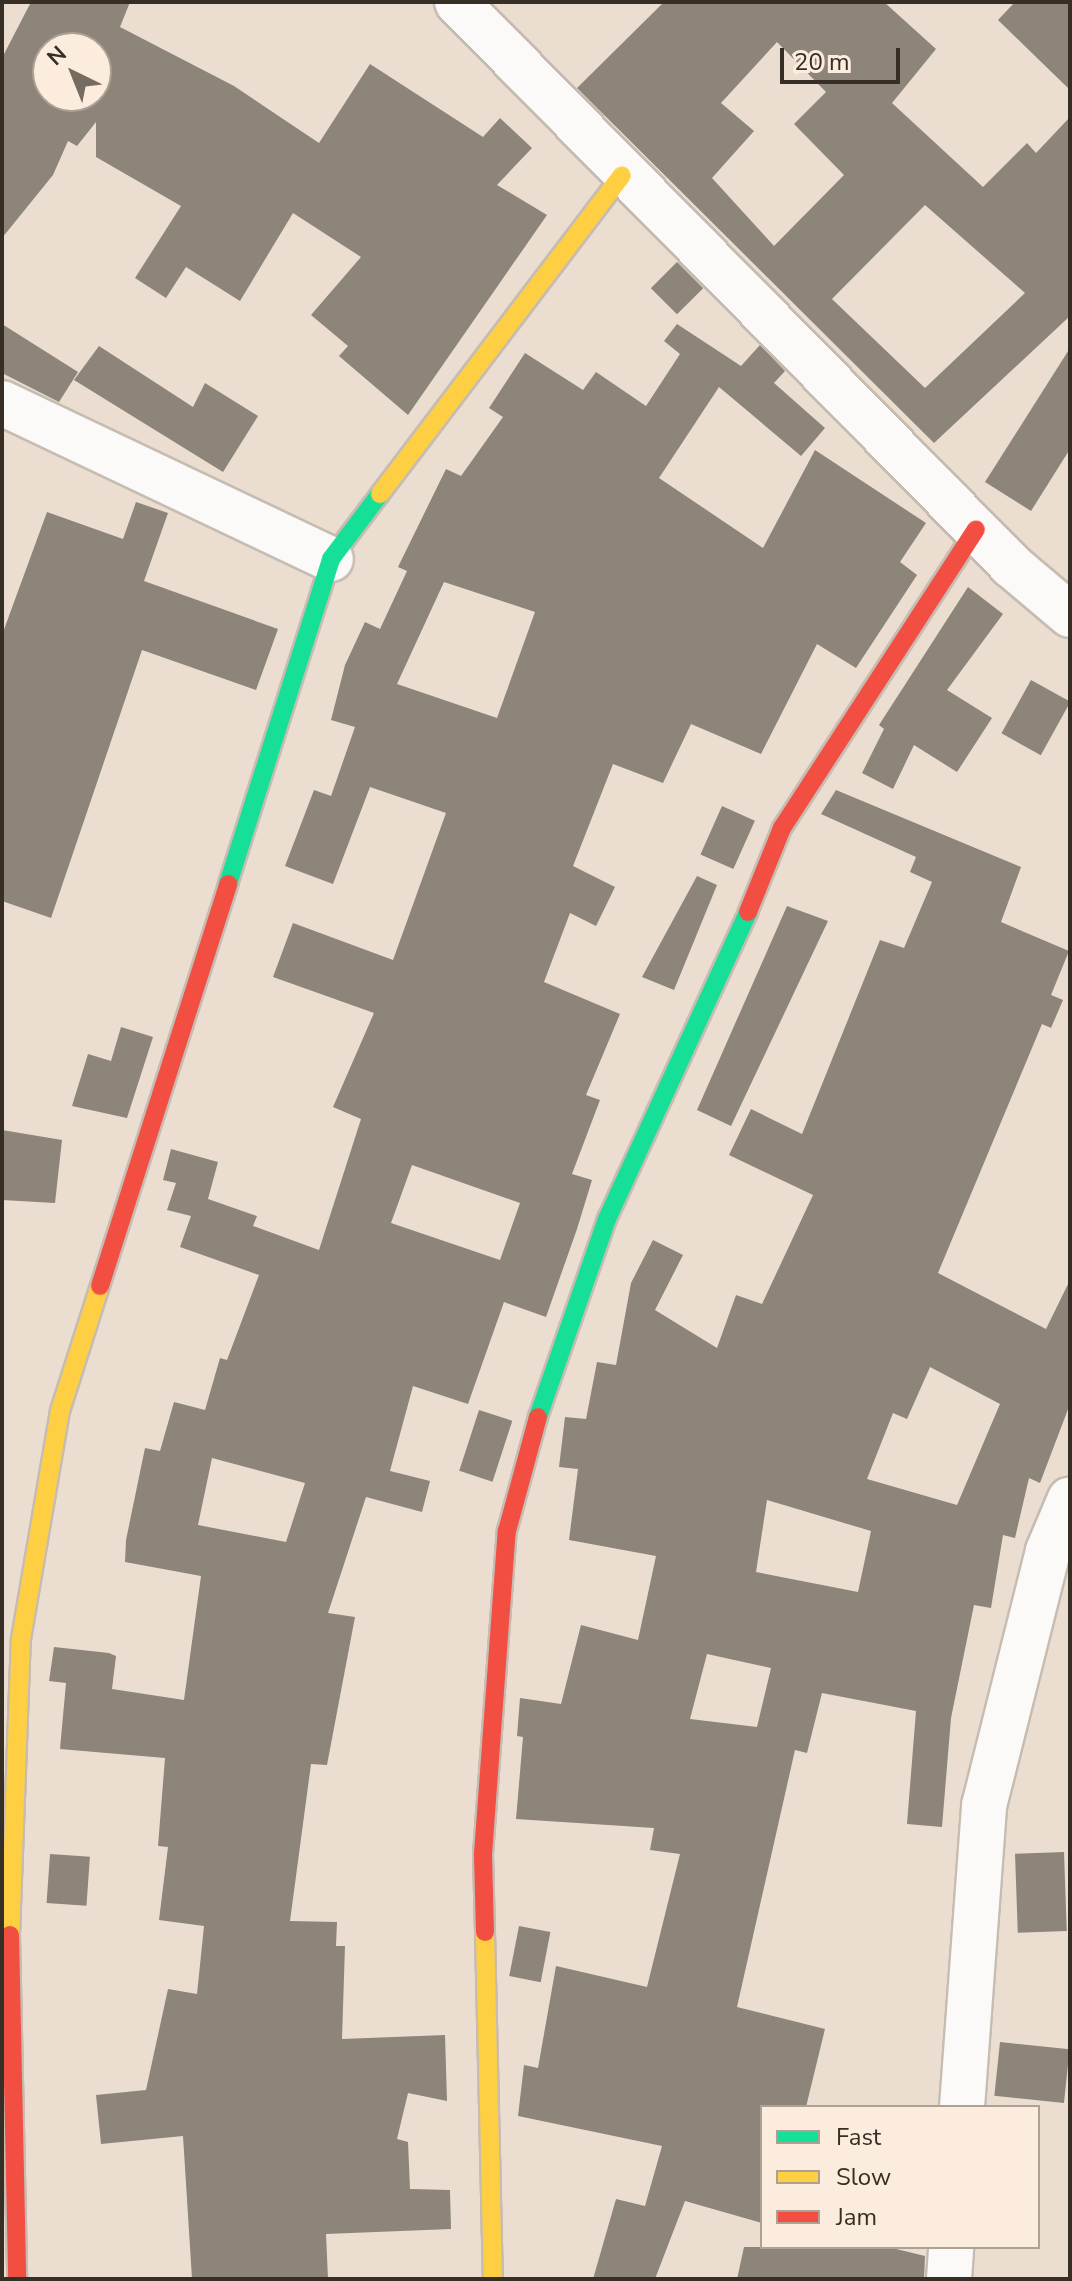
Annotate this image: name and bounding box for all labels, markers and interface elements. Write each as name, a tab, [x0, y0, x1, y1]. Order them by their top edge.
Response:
north arrow	[32, 32, 112, 112]
scale bar	[784, 32, 904, 82]
text: N	[41, 39, 73, 72]
text: 20 m	[794, 46, 850, 78]
legend	[760, 2105, 1040, 2249]
text: Fast	[836, 2121, 881, 2153]
text: Slow	[836, 2161, 891, 2193]
text: Jam	[836, 2201, 877, 2233]

